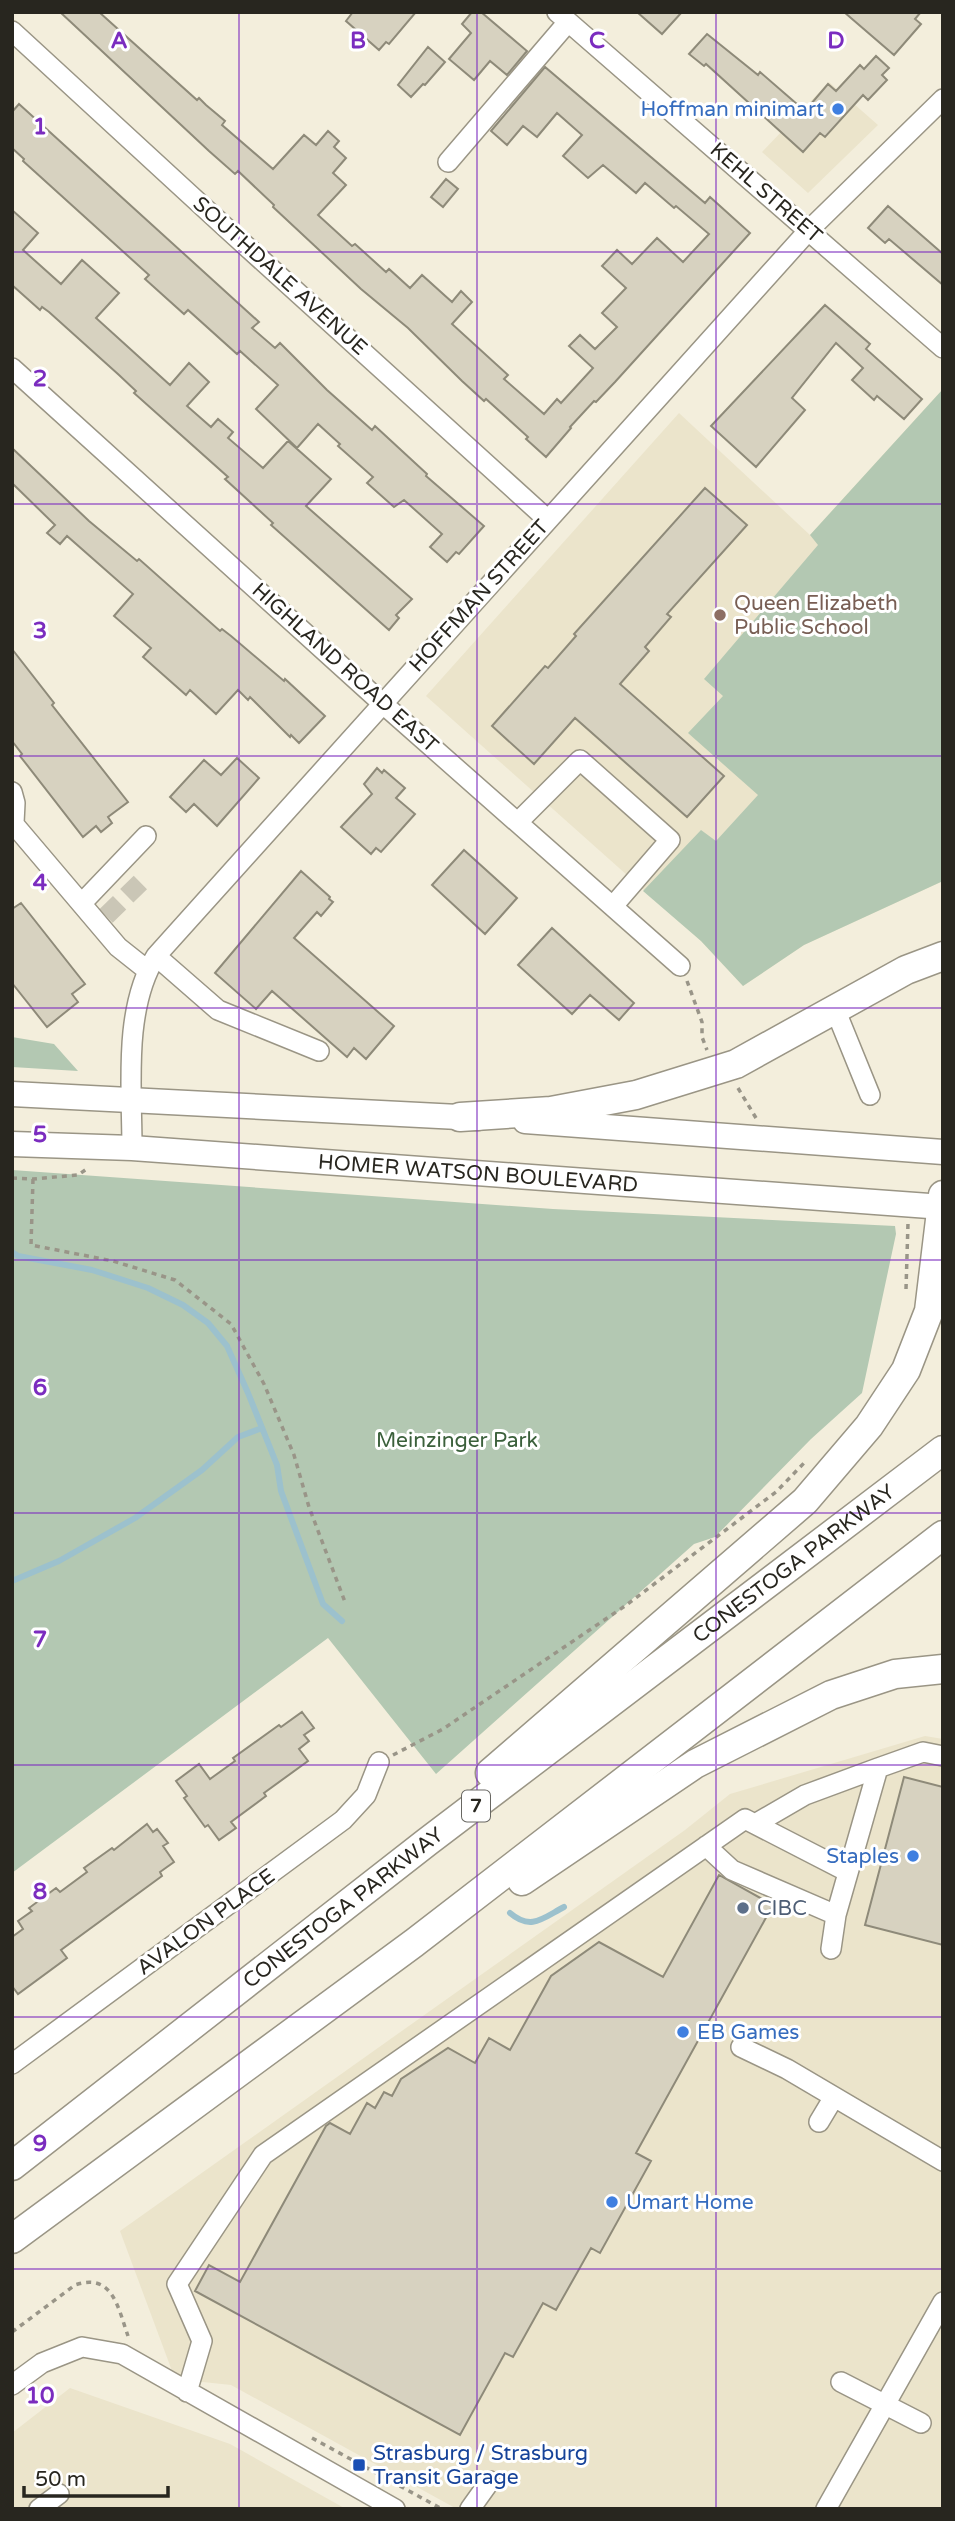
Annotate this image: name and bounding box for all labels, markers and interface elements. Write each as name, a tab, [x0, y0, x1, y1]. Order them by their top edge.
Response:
text: A	[110, 27, 128, 55]
text: B	[350, 27, 366, 55]
text: C	[589, 27, 605, 55]
text: D	[827, 27, 845, 55]
place label: Hoffman minimart	[641, 97, 824, 122]
marker: Hoffman minimart	[830, 101, 846, 117]
text: 1	[33, 113, 47, 141]
street label: KEHL STREET	[705, 138, 827, 249]
street label: SOUTHDALE AVENUE	[188, 191, 372, 361]
text: 2	[33, 365, 47, 393]
street label: HOFFMAN STREET	[404, 515, 554, 677]
street label: HIGHLAND ROAD EAST	[247, 578, 443, 758]
place label: Queen Elizabeth Public School	[734, 591, 898, 640]
marker: Queen Elizabeth Public School	[712, 607, 728, 623]
text: 3	[33, 617, 47, 645]
text: 4	[33, 869, 48, 897]
text: 5	[33, 1121, 47, 1149]
street label: HOMER WATSON BOULEVARD	[317, 1149, 639, 1197]
text: 6	[33, 1374, 47, 1402]
park label: Meinzinger Park	[376, 1428, 538, 1453]
street label: CONESTOGA PARKWAY	[688, 1479, 900, 1648]
text: 7	[33, 1626, 47, 1654]
road number: 7	[462, 1790, 490, 1822]
street label: CONESTOGA PARKWAY	[238, 1822, 448, 1993]
place label: Staples	[826, 1844, 899, 1869]
marker: Staples	[905, 1848, 921, 1864]
street label: AVALON PLACE	[132, 1863, 280, 1981]
text: 8	[33, 1878, 47, 1906]
place label: CIBC	[757, 1896, 807, 1921]
marker: CIBC	[735, 1900, 751, 1916]
place label: EB Games	[697, 2020, 799, 2045]
marker: EB Games	[675, 2024, 691, 2040]
text: 9	[33, 2130, 47, 2158]
place label: Umart Home	[626, 2190, 754, 2215]
marker: Umart Home	[604, 2194, 620, 2210]
text: 10	[26, 2382, 54, 2410]
place label: Strasburg / Strasburg Transit Garage	[373, 2441, 588, 2490]
scale bar	[24, 2454, 168, 2498]
marker: Strasburg / Strasburg Transit Garage	[351, 2457, 367, 2473]
text: 50 m	[35, 2467, 86, 2492]

